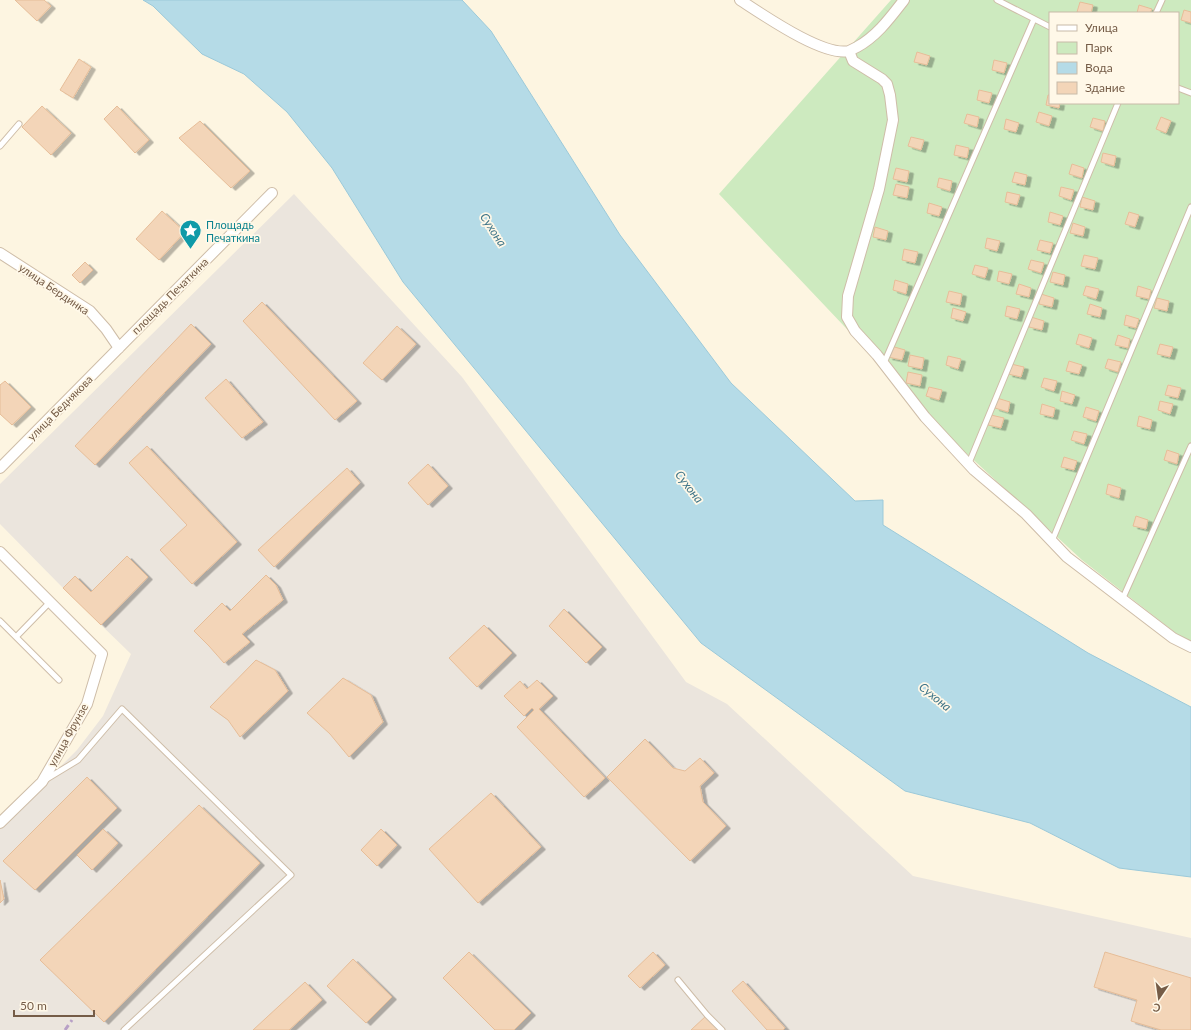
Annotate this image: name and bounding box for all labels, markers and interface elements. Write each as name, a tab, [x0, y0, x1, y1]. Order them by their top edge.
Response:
legend	[1049, 12, 1179, 104]
text: Улица	[1085, 20, 1118, 35]
text: Парк	[1085, 40, 1113, 55]
text: Вода	[1085, 60, 1113, 75]
text: Здание	[1085, 80, 1125, 95]
water label: Сухона	[477, 210, 510, 249]
place icon: Площадь Печаткина	[178, 218, 204, 251]
place label: Площадь Печаткина	[206, 218, 260, 244]
street label: площадь Печаткина	[129, 255, 211, 337]
street label: улица Бердинка	[17, 260, 92, 317]
street label: улица Беднякова	[24, 372, 95, 443]
water label: Сухона	[672, 467, 707, 506]
water label: Сухона	[916, 679, 954, 714]
street label: улица Фрунзе	[45, 701, 90, 769]
north arrow	[1139, 978, 1179, 1018]
scale bar	[14, 992, 94, 1018]
text: 50 m	[20, 998, 47, 1013]
text: С	[1151, 1001, 1162, 1015]

